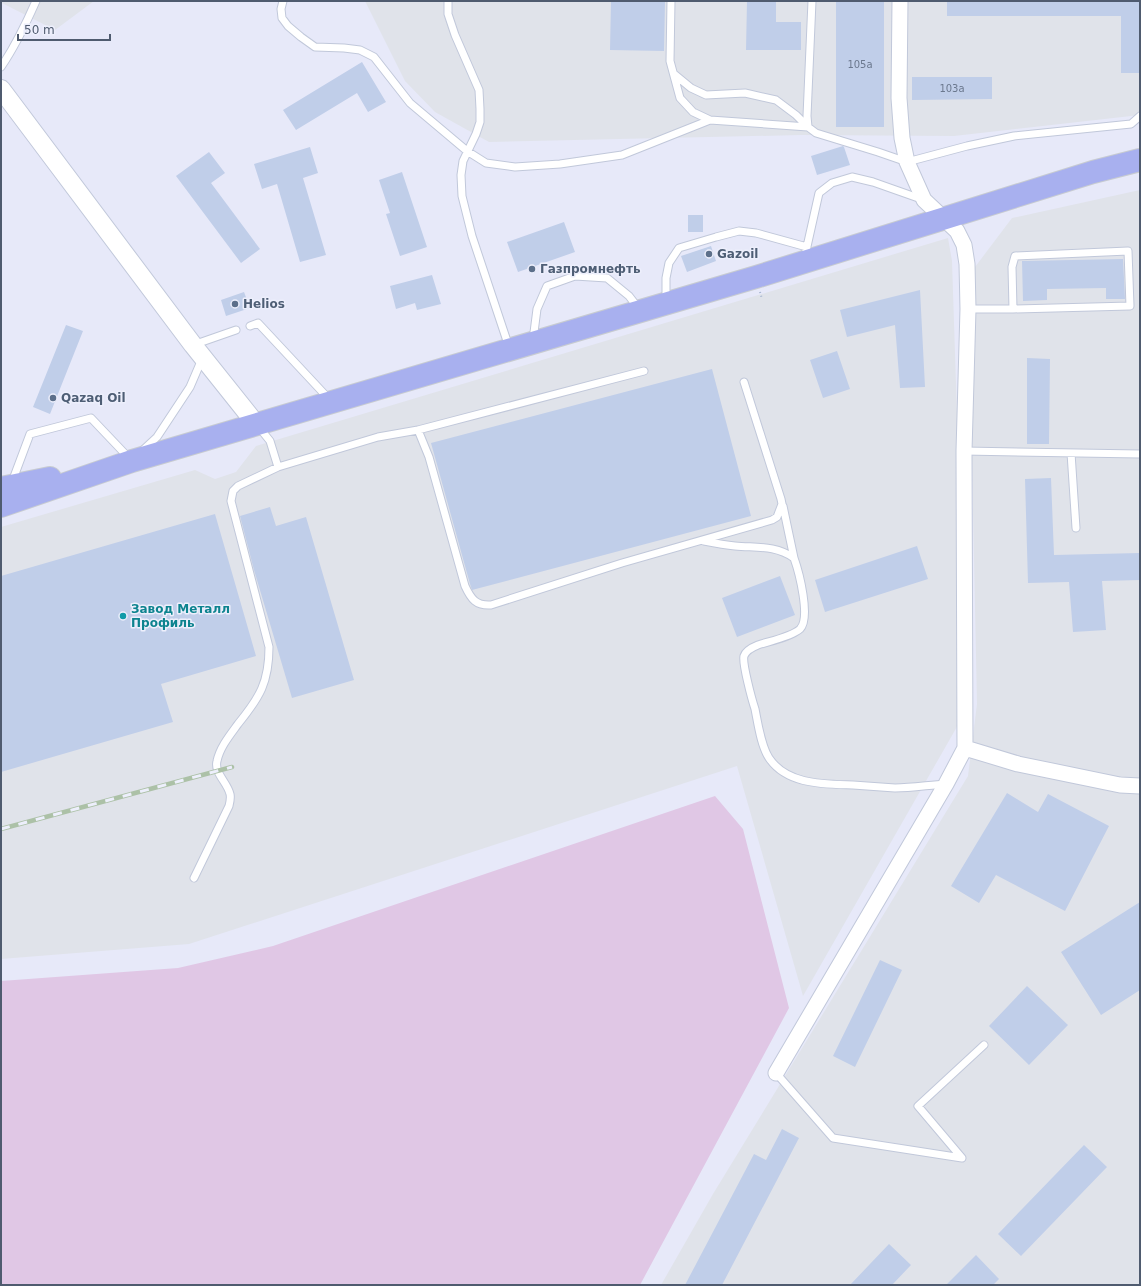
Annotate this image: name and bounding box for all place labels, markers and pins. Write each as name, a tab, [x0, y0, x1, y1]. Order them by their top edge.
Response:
place label: Gazoil	[717, 247, 758, 261]
marker: Gazoil	[704, 249, 714, 259]
place label: Газпромнефть	[540, 262, 641, 276]
marker: Газпромнефть	[527, 264, 537, 274]
place label: Helios	[243, 297, 285, 311]
marker: Helios	[230, 299, 240, 309]
place label: Qazaq Oil	[61, 391, 126, 405]
marker: Qazaq Oil	[48, 393, 58, 403]
place label: Завод Металл Профиль	[131, 602, 230, 630]
marker: Завод Металл Профиль	[118, 611, 128, 621]

